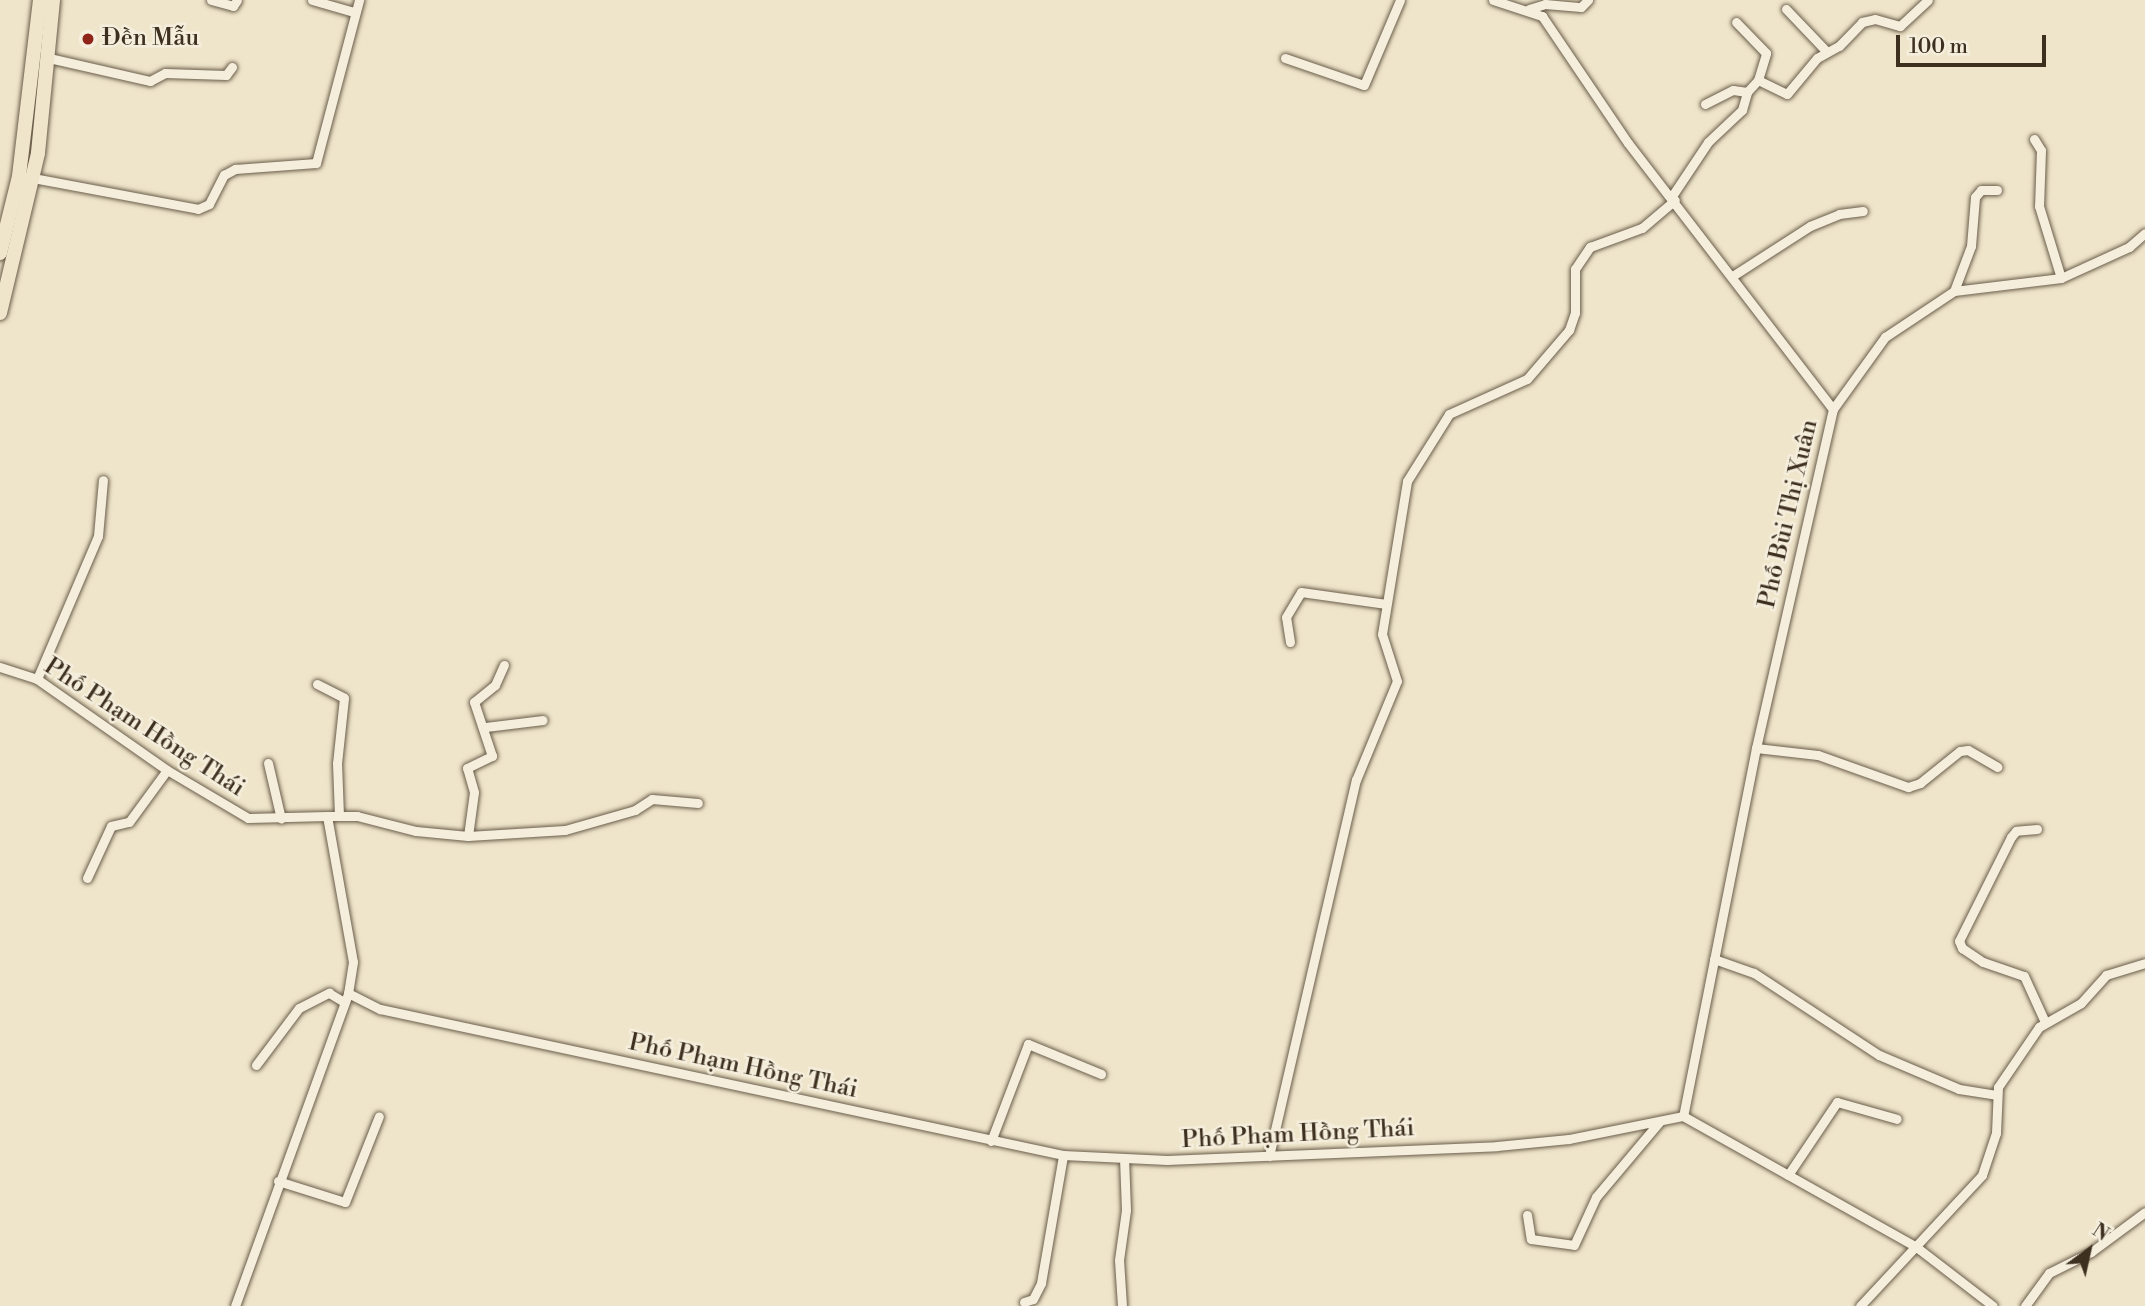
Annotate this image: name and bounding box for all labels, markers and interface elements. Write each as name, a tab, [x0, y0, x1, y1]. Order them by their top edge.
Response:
scale bar	[1900, 21, 2050, 65]
place label: Đền Mẫu	[102, 25, 199, 53]
marker: Đền Mẫu	[80, 31, 96, 47]
text: 100 m	[1909, 34, 1968, 60]
street label: Phố Bùi Thị Xuân	[1753, 417, 1825, 611]
street label: Phố Phạm Hồng Thái	[38, 652, 250, 804]
street label: Phố Phạm Hồng Thái	[626, 1029, 860, 1105]
street label: Phố Phạm Hồng Thái	[1181, 1115, 1415, 1155]
north arrow	[2054, 1215, 2124, 1285]
text: N	[2088, 1218, 2113, 1247]

